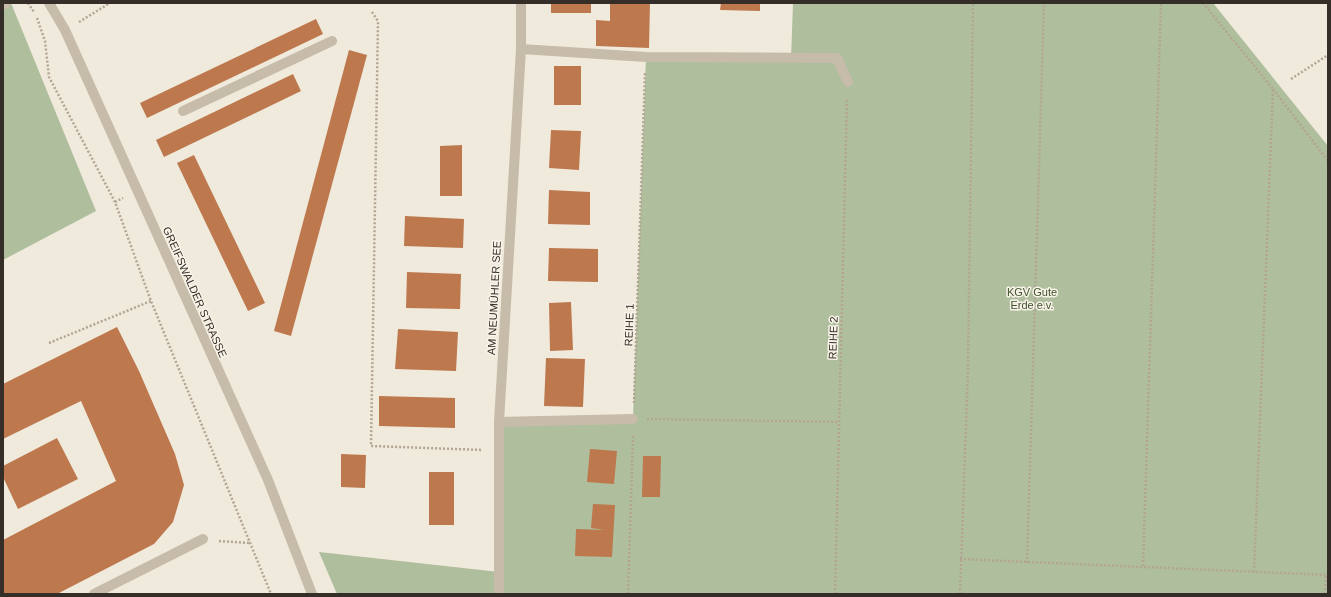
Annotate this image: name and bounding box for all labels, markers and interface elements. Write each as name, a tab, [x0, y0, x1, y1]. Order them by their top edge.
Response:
street label: GREIFSWALDER STRASSE	[161, 225, 229, 359]
street label: AM NEUMÜHLER SEE	[485, 241, 503, 355]
park label: KGV Gute Erde e.v.	[1007, 286, 1057, 311]
street label: REIHE 1	[622, 303, 636, 347]
street label: REIHE 2	[826, 316, 840, 360]

